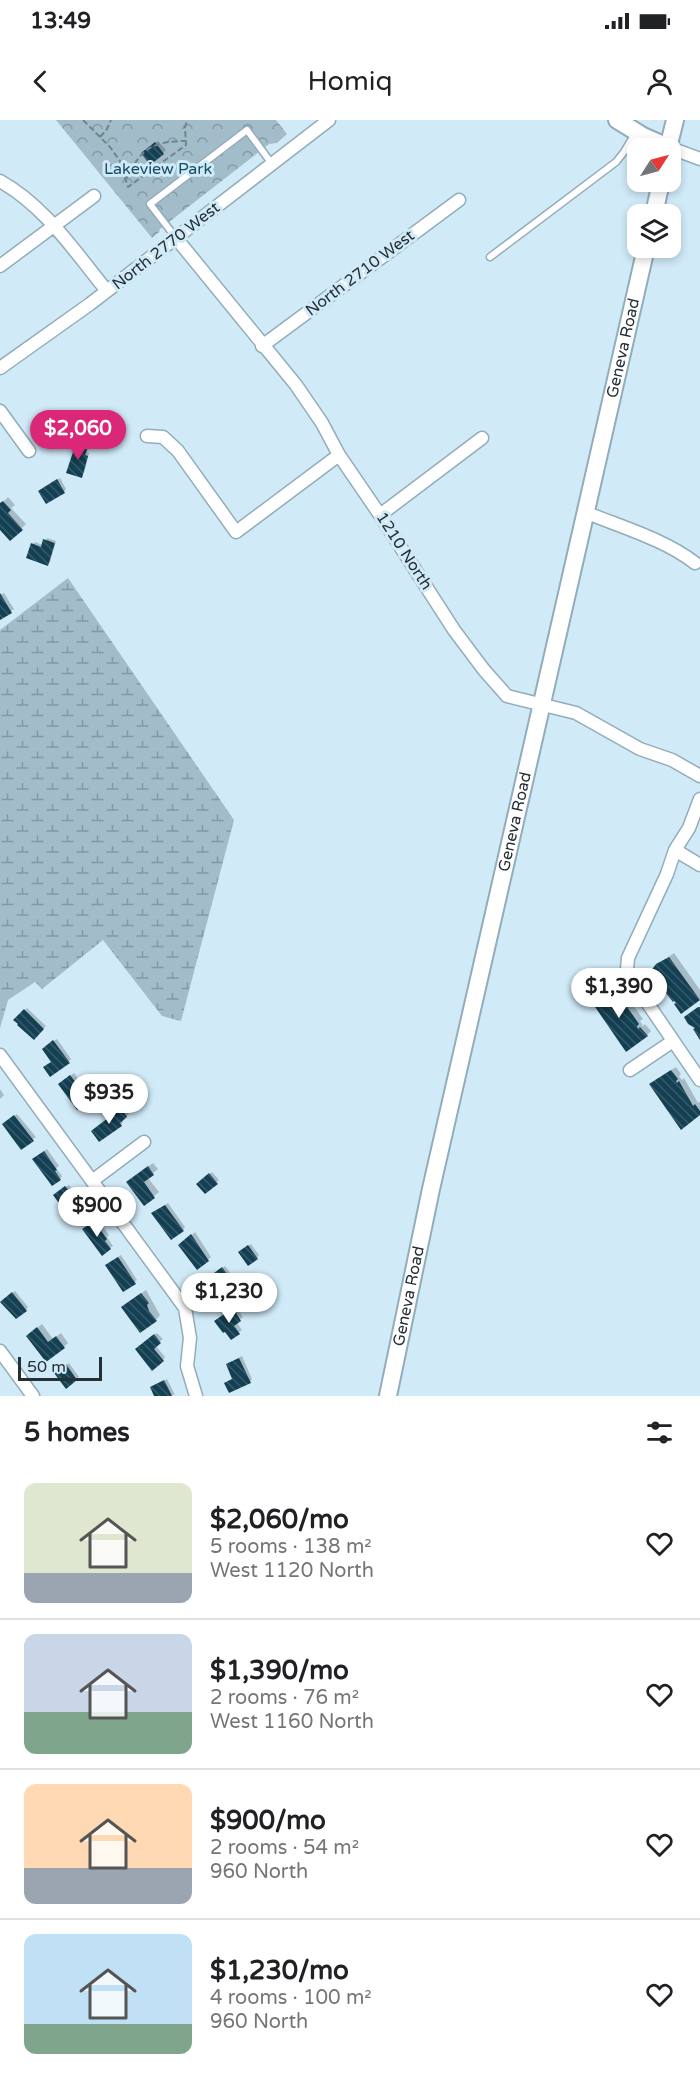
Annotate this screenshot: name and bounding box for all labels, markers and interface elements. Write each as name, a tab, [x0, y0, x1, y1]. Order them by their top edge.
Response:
text: 13:49	[30, 8, 91, 34]
icon: back	[24, 65, 57, 98]
text: Homiq	[308, 65, 392, 98]
icon: person	[643, 65, 676, 98]
north arrow	[627, 138, 681, 192]
map controls	[627, 138, 681, 258]
park label: Lakeview Park	[104, 159, 212, 179]
street label: North 2770 West	[108, 198, 224, 294]
button: layers	[627, 204, 681, 258]
street label: North 2710 West	[302, 226, 418, 320]
street label: Geneva Road	[602, 296, 644, 400]
pin: $2,060	[29, 410, 127, 461]
text: $2,060	[44, 417, 112, 441]
street label: 1210 North	[371, 508, 437, 594]
street label: Geneva Road	[494, 770, 536, 874]
pin: $1,390	[570, 968, 668, 1019]
text: $1,390	[585, 975, 653, 999]
pin: $935	[73, 1074, 145, 1125]
text: $935	[84, 1081, 134, 1105]
pin: $900	[61, 1187, 133, 1238]
text: $900	[72, 1194, 122, 1218]
street label: Geneva Road	[389, 1244, 429, 1348]
pin: $1,230	[180, 1273, 278, 1324]
text: $1,230	[195, 1280, 263, 1304]
scale bar	[18, 1354, 102, 1382]
text: 50 m	[27, 1357, 66, 1377]
icon: filters	[643, 1416, 676, 1449]
text: 5 homes	[24, 1417, 130, 1448]
text: $2,060/mo	[210, 1504, 349, 1535]
icon: home	[72, 1507, 144, 1579]
icon: heart	[643, 1527, 676, 1560]
text: 5 rooms · 138 m²	[210, 1535, 372, 1559]
text: West 1120 North	[210, 1559, 374, 1583]
text: $1,390/mo	[210, 1655, 349, 1686]
icon: home	[72, 1658, 144, 1730]
icon: heart	[643, 1678, 676, 1711]
text: 2 rooms · 76 m²	[210, 1686, 359, 1710]
text: West 1160 North	[210, 1710, 374, 1734]
text: $900/mo	[210, 1805, 326, 1836]
icon: home	[72, 1808, 144, 1880]
icon: heart	[643, 1828, 676, 1861]
text: 2 rooms · 54 m²	[210, 1836, 359, 1860]
text: 960 North	[210, 1860, 308, 1884]
text: $1,230/mo	[210, 1955, 349, 1986]
icon: home	[72, 1958, 144, 2030]
icon: heart	[643, 1978, 676, 2011]
text: 4 rooms · 100 m²	[210, 1986, 372, 2010]
text: 960 North	[210, 2010, 308, 2034]

